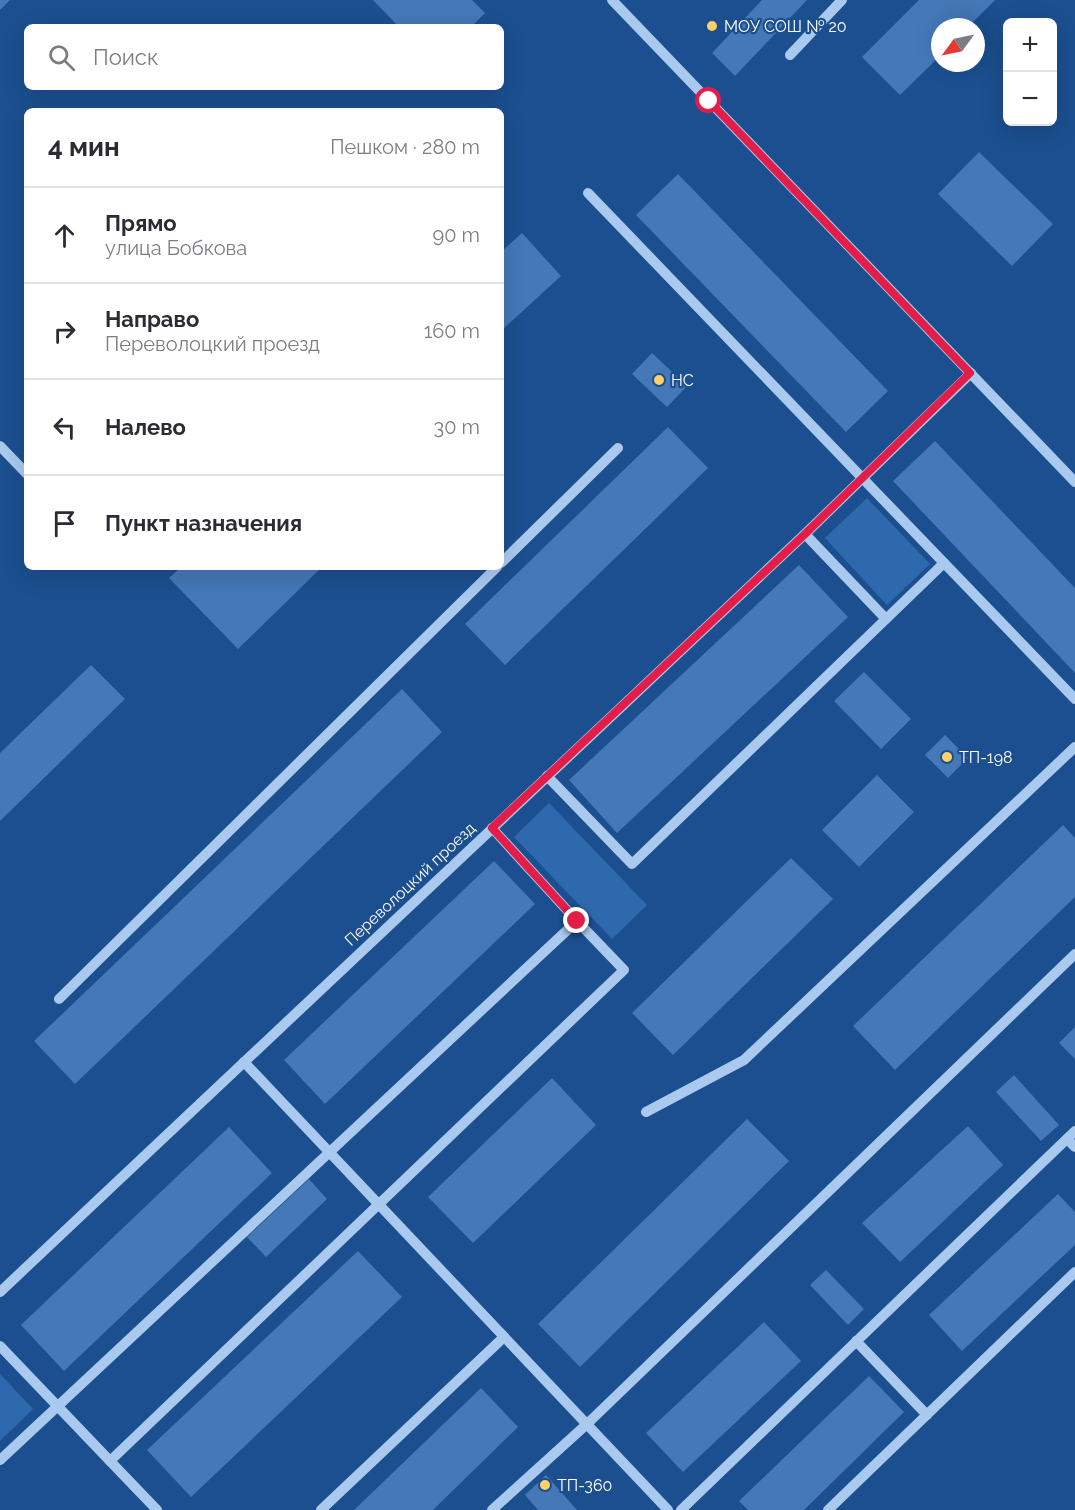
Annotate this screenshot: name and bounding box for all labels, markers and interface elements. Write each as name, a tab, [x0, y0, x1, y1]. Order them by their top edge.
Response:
place label: МОУ СОШ № 20	[724, 17, 847, 36]
north arrow	[931, 18, 985, 72]
map controls	[1003, 18, 1057, 126]
button: +	[1003, 18, 1057, 72]
marker: МОУ СОШ № 20	[705, 19, 719, 33]
search box	[24, 24, 504, 90]
icon: search	[45, 41, 78, 74]
text: Поиск	[93, 44, 158, 70]
button: −	[1003, 72, 1057, 126]
route start	[695, 87, 721, 113]
text: 4 мин	[48, 132, 120, 162]
text: Пешком · 280 m	[330, 135, 480, 159]
text: Прямо	[105, 210, 177, 236]
icon: ahead	[48, 219, 81, 252]
text: 90 m	[433, 223, 480, 247]
text: улица Бобкова	[105, 236, 247, 260]
text: Направо	[105, 306, 199, 332]
icon: right	[48, 315, 81, 348]
text: 160 m	[424, 319, 480, 343]
text: Переволоцкий проезд	[105, 332, 320, 356]
place label: НС	[671, 371, 694, 390]
marker: НС	[652, 373, 666, 387]
icon: left	[48, 411, 81, 444]
text: Налево	[105, 414, 186, 440]
text: 30 m	[434, 415, 480, 439]
icon: arrive	[48, 507, 81, 540]
text: Пункт назначения	[105, 510, 302, 536]
place label: ТП-198	[959, 748, 1013, 767]
marker: ТП-198	[940, 750, 954, 764]
street label: Переволоцкий проезд	[341, 818, 479, 950]
route end	[563, 907, 589, 933]
place label: ТП-360	[557, 1476, 612, 1495]
marker: ТП-360	[538, 1478, 552, 1492]

